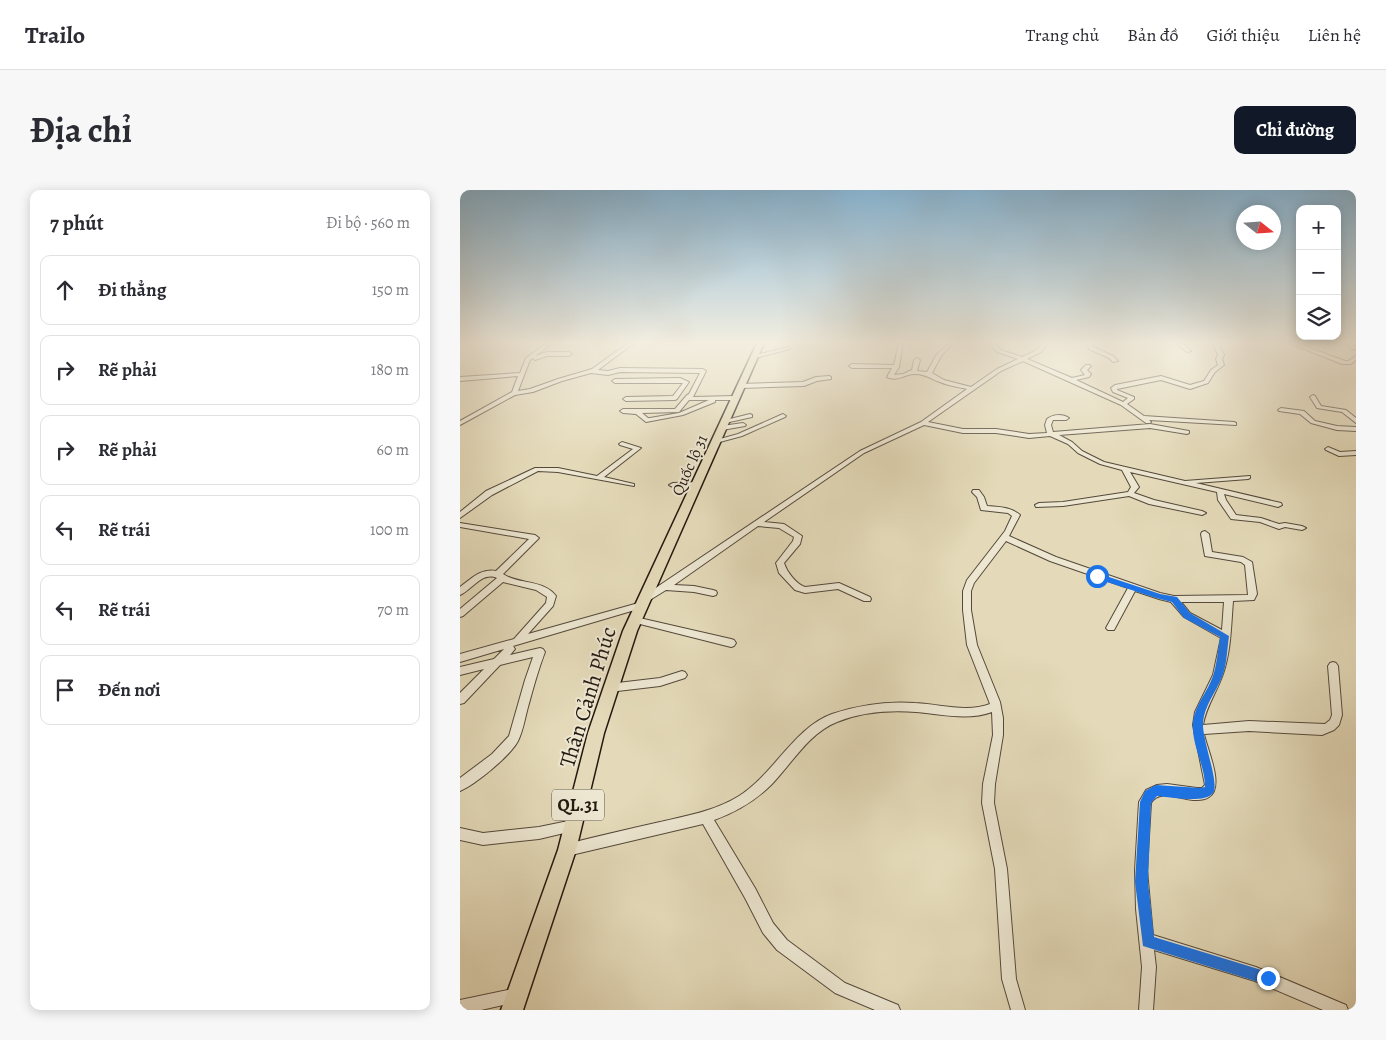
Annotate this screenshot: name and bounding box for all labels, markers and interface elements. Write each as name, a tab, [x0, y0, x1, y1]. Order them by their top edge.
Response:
text: Trailo	[25, 19, 85, 51]
text: Trang chủ	[1025, 23, 1099, 47]
text: Bản đồ	[1127, 23, 1179, 47]
text: Giới thiệu	[1207, 23, 1280, 47]
text: Liên hệ	[1308, 23, 1361, 47]
text: Địa chỉ	[30, 106, 132, 154]
button: Chỉ đường	[1234, 106, 1356, 154]
north arrow	[1236, 205, 1281, 250]
map controls	[1296, 205, 1341, 340]
button: +	[1296, 205, 1341, 250]
text: 7 phút	[50, 209, 104, 237]
text: Đi bộ · 560 m	[326, 212, 410, 234]
button: −	[1296, 250, 1341, 295]
icon: ahead	[51, 276, 79, 304]
text: Đi thẳng	[98, 277, 166, 303]
text: 150 m	[372, 279, 409, 301]
button: layers	[1296, 295, 1341, 340]
icon: right	[51, 356, 79, 384]
text: Rẽ phải	[98, 357, 157, 383]
text: 180 m	[371, 359, 409, 381]
street label: Quốc lộ 31	[667, 431, 713, 500]
icon: right	[51, 436, 79, 464]
text: Rẽ phải	[98, 437, 157, 463]
text: 60 m	[377, 439, 409, 461]
icon: left	[51, 516, 79, 544]
text: Rẽ trái	[98, 517, 150, 543]
text: 100 m	[370, 519, 409, 541]
route start	[1086, 565, 1109, 588]
icon: left	[51, 596, 79, 624]
text: Rẽ trái	[98, 597, 150, 623]
text: 70 m	[377, 599, 409, 621]
street label: Thân Cảnh Phúc	[552, 623, 624, 771]
icon: arrive	[51, 676, 79, 704]
text: Đến nơi	[98, 677, 160, 703]
road number: QL.31	[552, 790, 604, 820]
route end	[1257, 967, 1280, 990]

